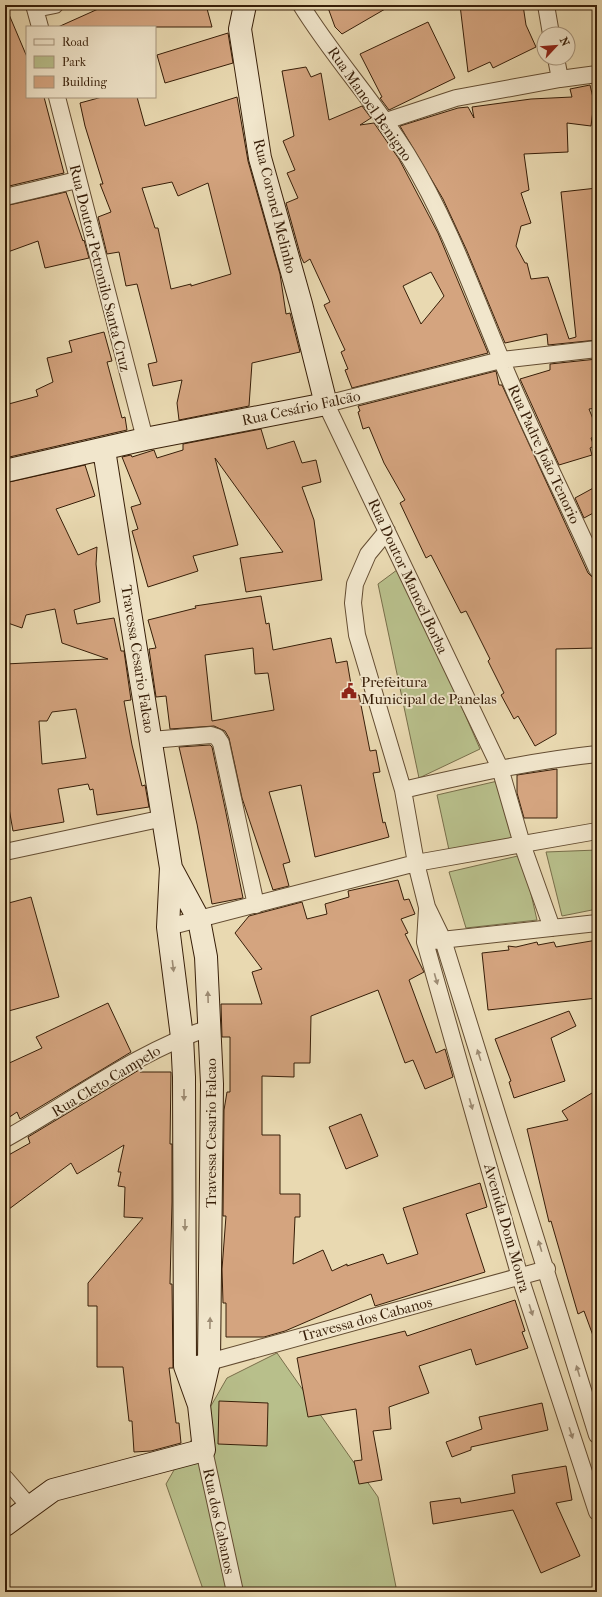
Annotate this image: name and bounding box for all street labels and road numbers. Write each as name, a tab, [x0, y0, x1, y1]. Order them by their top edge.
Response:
street label: Rua Manoel Benigno	[324, 43, 416, 165]
street label: Rua Coronel Melinho	[250, 137, 301, 276]
street label: Rua Doutor Petronilo Santa Cruz	[66, 163, 135, 374]
street label: Rua Padre João Tenorio	[504, 381, 584, 527]
street label: Rua Cesário Falcão	[240, 387, 362, 429]
street label: Rua Doutor Manoel Borba	[364, 496, 452, 657]
street label: Travessa Cesario Falcao	[117, 584, 159, 735]
street label: Rua Cleto Campelo	[48, 1041, 164, 1121]
street label: Travessa Cesario Falcao	[202, 1058, 220, 1208]
street label: Avenida Dom Moura	[480, 1161, 534, 1295]
street label: Travessa dos Cabanos	[298, 1293, 435, 1345]
street label: Rua dos Cabanos	[199, 1467, 239, 1576]

